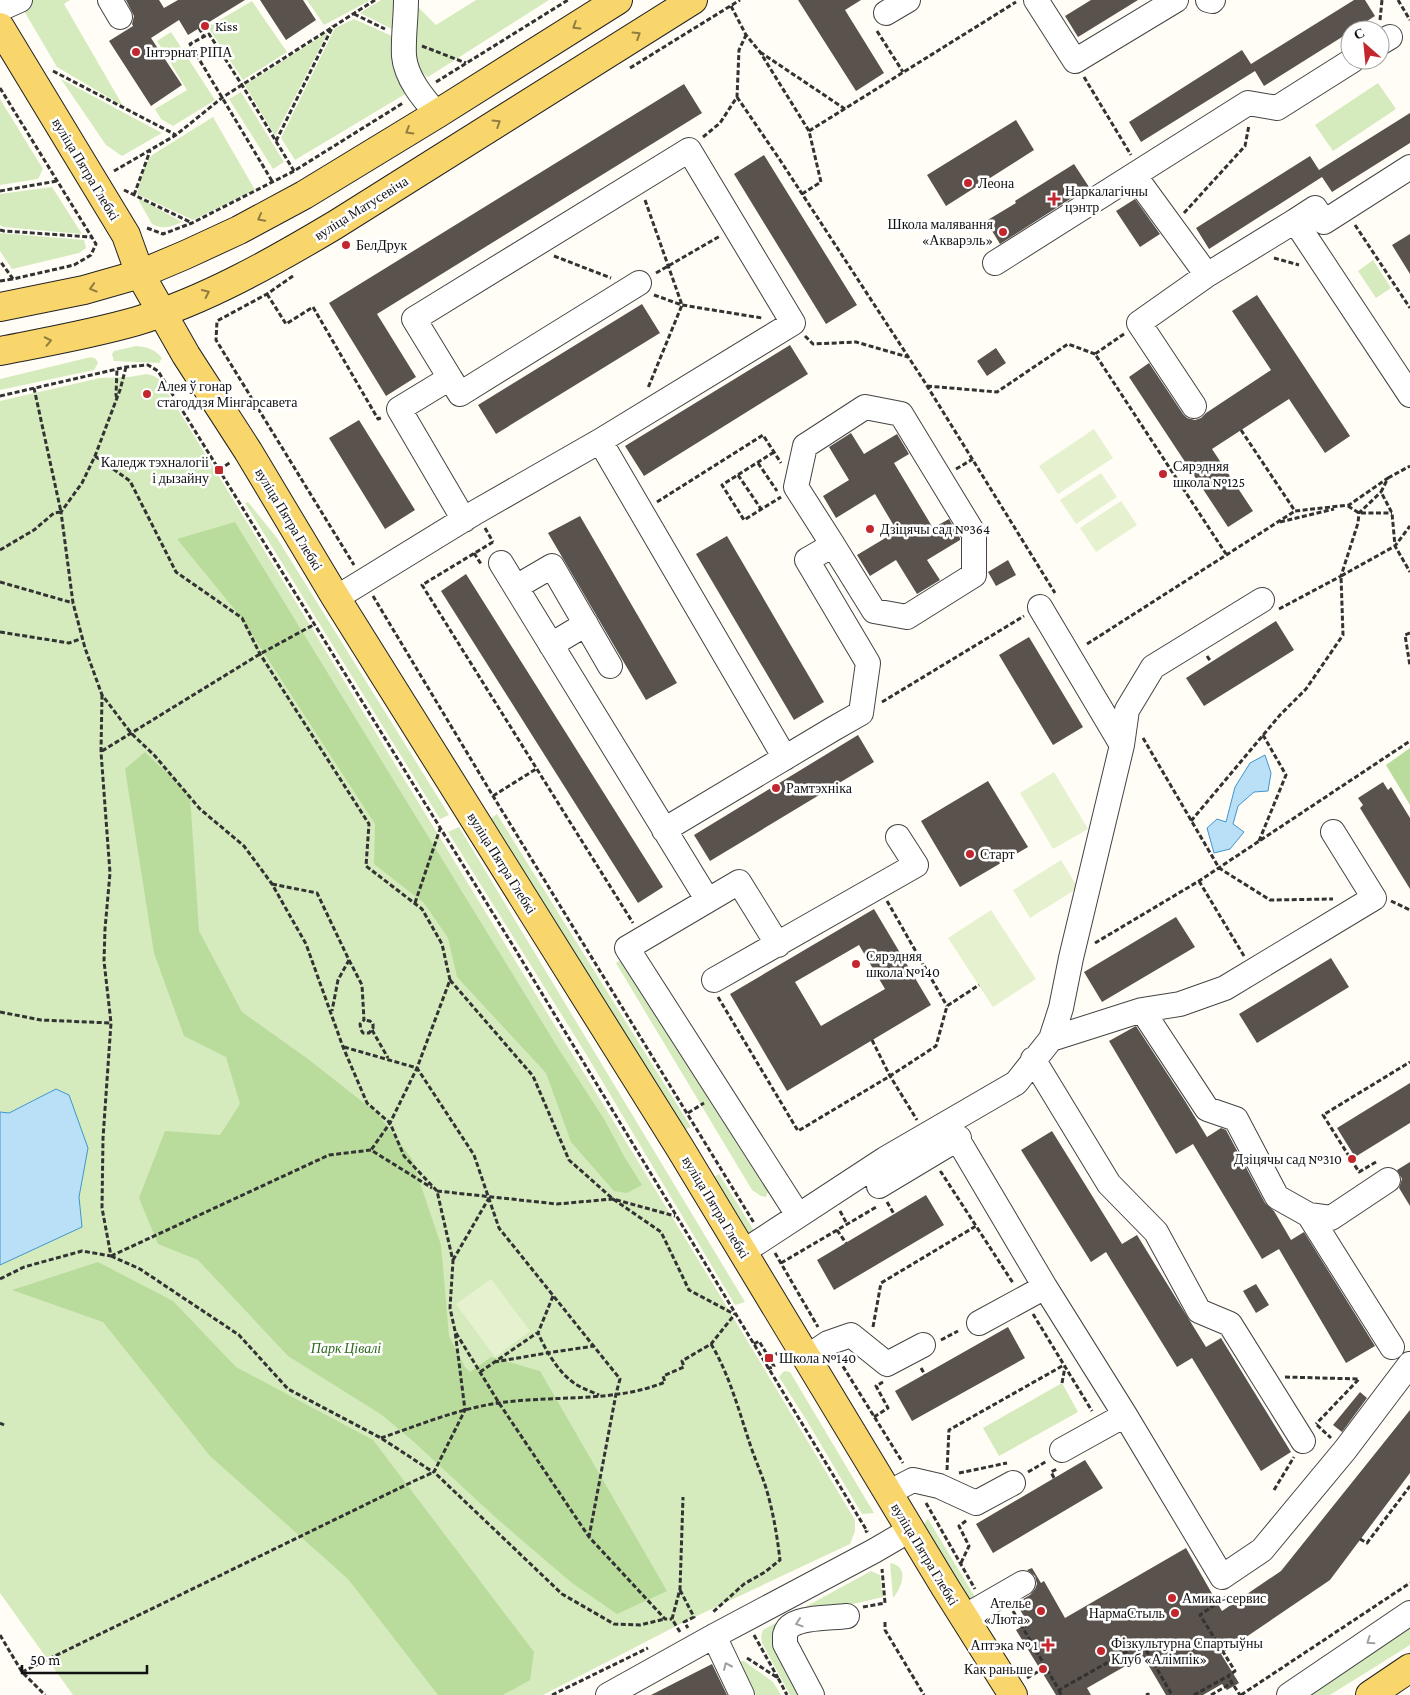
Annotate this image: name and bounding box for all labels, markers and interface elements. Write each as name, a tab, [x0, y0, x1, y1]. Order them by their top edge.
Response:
place label: Kiss	[215, 18, 238, 34]
marker: Kiss	[199, 20, 211, 32]
one-way arrow	[573, 20, 582, 29]
north arrow	[1340, 20, 1390, 70]
text: С	[1351, 24, 1367, 43]
one-way arrow	[632, 32, 641, 41]
place label: Інтэрнат РІПА	[146, 44, 233, 60]
marker: Інтэрнат РІПА	[130, 46, 142, 58]
street label: вуліца Пятра Глебкі	[49, 115, 123, 223]
one-way arrow	[492, 119, 501, 129]
one-way arrow	[405, 124, 414, 134]
street label: вуліца Матусевіча	[311, 172, 411, 243]
place label: Леона	[978, 175, 1015, 191]
marker: Леона	[962, 177, 974, 189]
place label: Наркалагічны цэнтр	[1065, 183, 1149, 215]
marker: Наркалагічны цэнтр	[1047, 192, 1061, 206]
one-way arrow	[257, 212, 266, 222]
place label: Школа малявання «Акварэль»	[888, 216, 994, 248]
marker: Школа малявання «Акварэль»	[997, 226, 1009, 238]
place label: БелДрук	[356, 237, 408, 253]
marker: БелДрук	[340, 239, 352, 251]
one-way arrow	[90, 282, 98, 292]
one-way arrow	[201, 289, 210, 300]
one-way arrow	[43, 336, 52, 347]
place label: Алея ў гонар стагоддзя Мінгарсавета	[157, 378, 298, 410]
marker: Алея ў гонар стагоддзя Мінгарсавета	[141, 388, 153, 400]
place label: Каледж тэхналогіі і дызайну	[101, 454, 209, 486]
place label: Сярэдняя школа №125	[1173, 458, 1245, 490]
marker: Каледж тэхналогіі і дызайну	[213, 464, 225, 476]
street label: вуліца Пятра Глебкі	[252, 465, 326, 573]
marker: Сярэдняя школа №125	[1157, 468, 1169, 480]
place label: Дзіцячы сад №364	[880, 521, 990, 537]
marker: Дзіцячы сад №364	[864, 523, 876, 535]
place label: Рамтэхніка	[786, 780, 853, 796]
marker: Рамтэхніка	[770, 782, 782, 794]
street label: вуліца Пятра Глебкі	[464, 809, 540, 917]
place label: Старт	[980, 846, 1015, 862]
marker: Старт	[964, 848, 976, 860]
place label: Сярэдняя школа №140	[866, 948, 940, 980]
marker: Сярэдняя школа №140	[850, 958, 862, 970]
place label: Дзіцячы сад №310	[1234, 1151, 1342, 1167]
street label: вуліца Пятра Глебкі	[679, 1153, 753, 1261]
marker: Дзіцячы сад №310	[1346, 1153, 1358, 1165]
park label: Парк Цівалі	[310, 1340, 381, 1356]
place label: Школа №140	[779, 1350, 856, 1366]
marker: Школа №140	[763, 1352, 775, 1364]
street label: вуліца Пятра Глебкі	[888, 1500, 962, 1608]
place label: Амика-сервис	[1182, 1590, 1266, 1606]
marker: Амика-сервис	[1166, 1592, 1178, 1604]
place label: Ателье «Люта»	[983, 1595, 1031, 1627]
marker: Ателье «Люта»	[1035, 1605, 1047, 1617]
place label: НармаСтыль	[1089, 1605, 1165, 1621]
marker: НармаСтыль	[1169, 1607, 1181, 1619]
one-way arrow	[795, 1618, 804, 1628]
one-way arrow	[1366, 1634, 1375, 1644]
place label: Фізкультурна Спартыўны Клуб «Алімпік»	[1111, 1635, 1263, 1667]
place label: Аптэка № 1	[971, 1637, 1038, 1653]
marker: Аптэка № 1	[1042, 1639, 1054, 1651]
scale bar	[22, 1642, 148, 1674]
marker: Фізкультурна Спартыўны Клуб «Алімпік»	[1095, 1645, 1107, 1657]
text: 50 m	[30, 1652, 60, 1668]
place label: Как раньше	[964, 1661, 1033, 1677]
one-way arrow	[723, 1662, 734, 1671]
marker: Как раньше	[1037, 1663, 1049, 1675]

